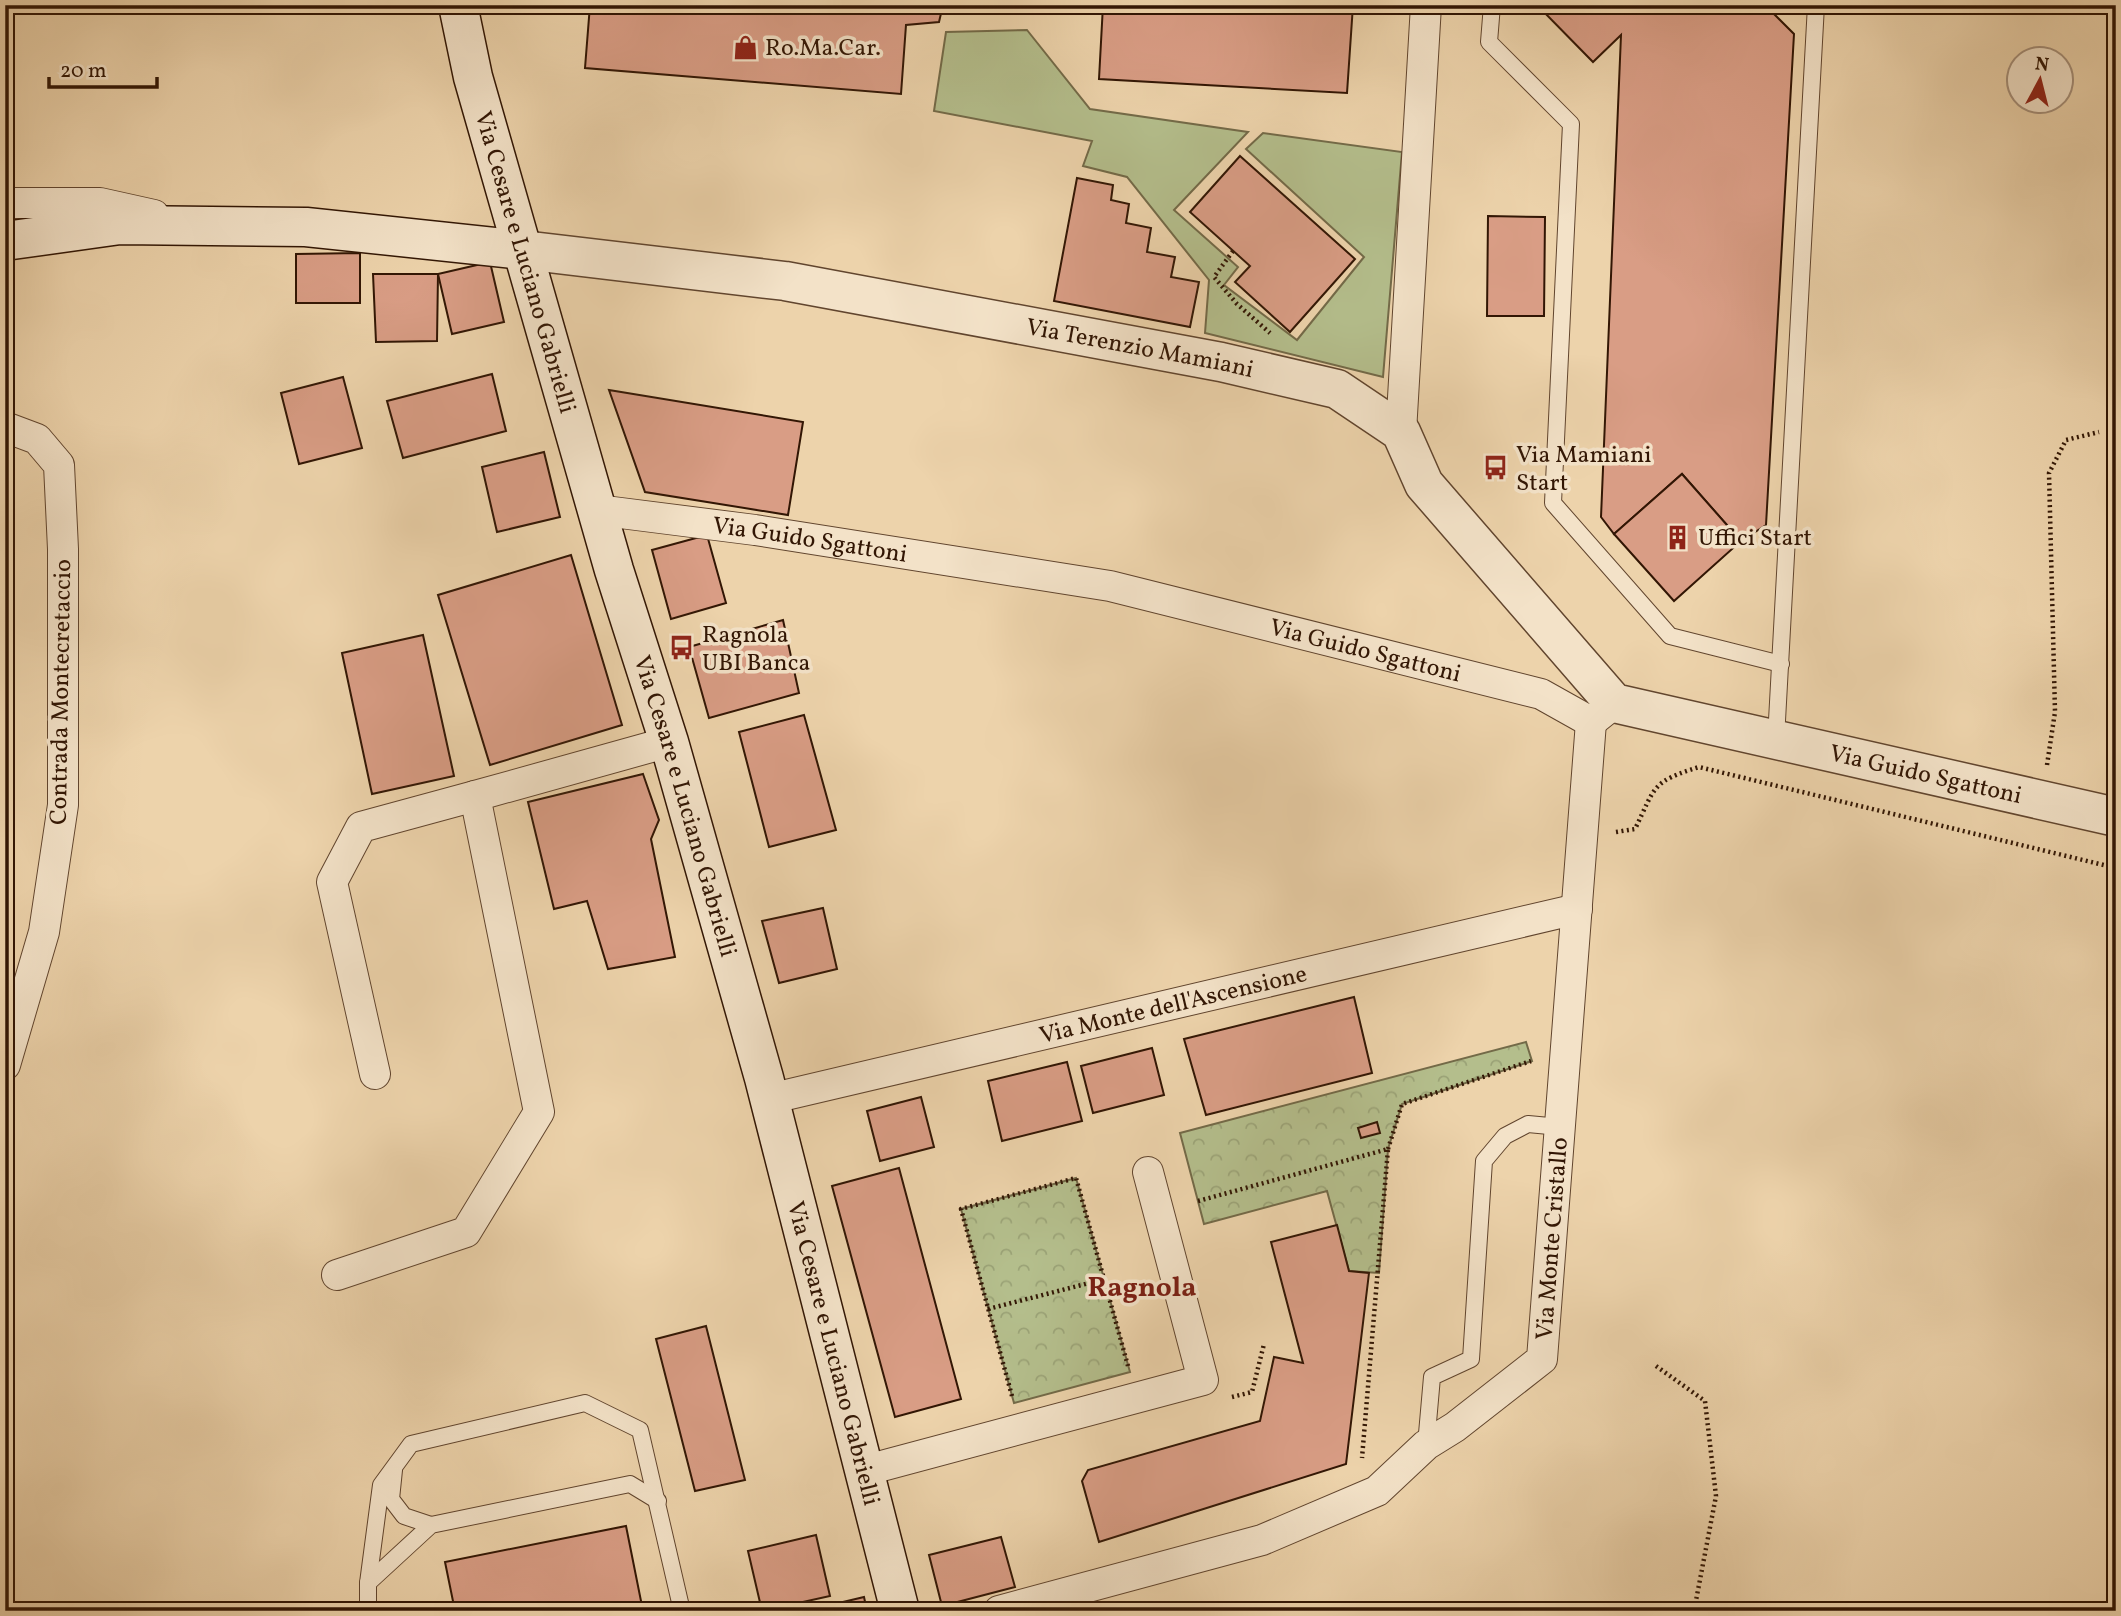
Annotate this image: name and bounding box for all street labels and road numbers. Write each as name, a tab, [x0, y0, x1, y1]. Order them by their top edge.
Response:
street label: Via Cesare e Luciano Gabrielli	[465, 108, 583, 418]
street label: Via Terenzio Mamiani	[1023, 311, 1257, 388]
street label: Via Guido Sgattoni	[710, 510, 909, 573]
street label: Contrada Montecretaccio	[43, 559, 81, 825]
street label: Via Guido Sgattoni	[1265, 612, 1464, 692]
street label: Via Cesare e Luciano Gabrielli	[623, 651, 744, 961]
street label: Via Guido Sgattoni	[1826, 737, 2025, 814]
street label: Via Monte dell'Ascensione	[1036, 958, 1311, 1054]
street label: Via Monte Cristallo	[1529, 1136, 1578, 1341]
street label: Via Cesare e Luciano Gabrielli	[777, 1198, 887, 1509]

